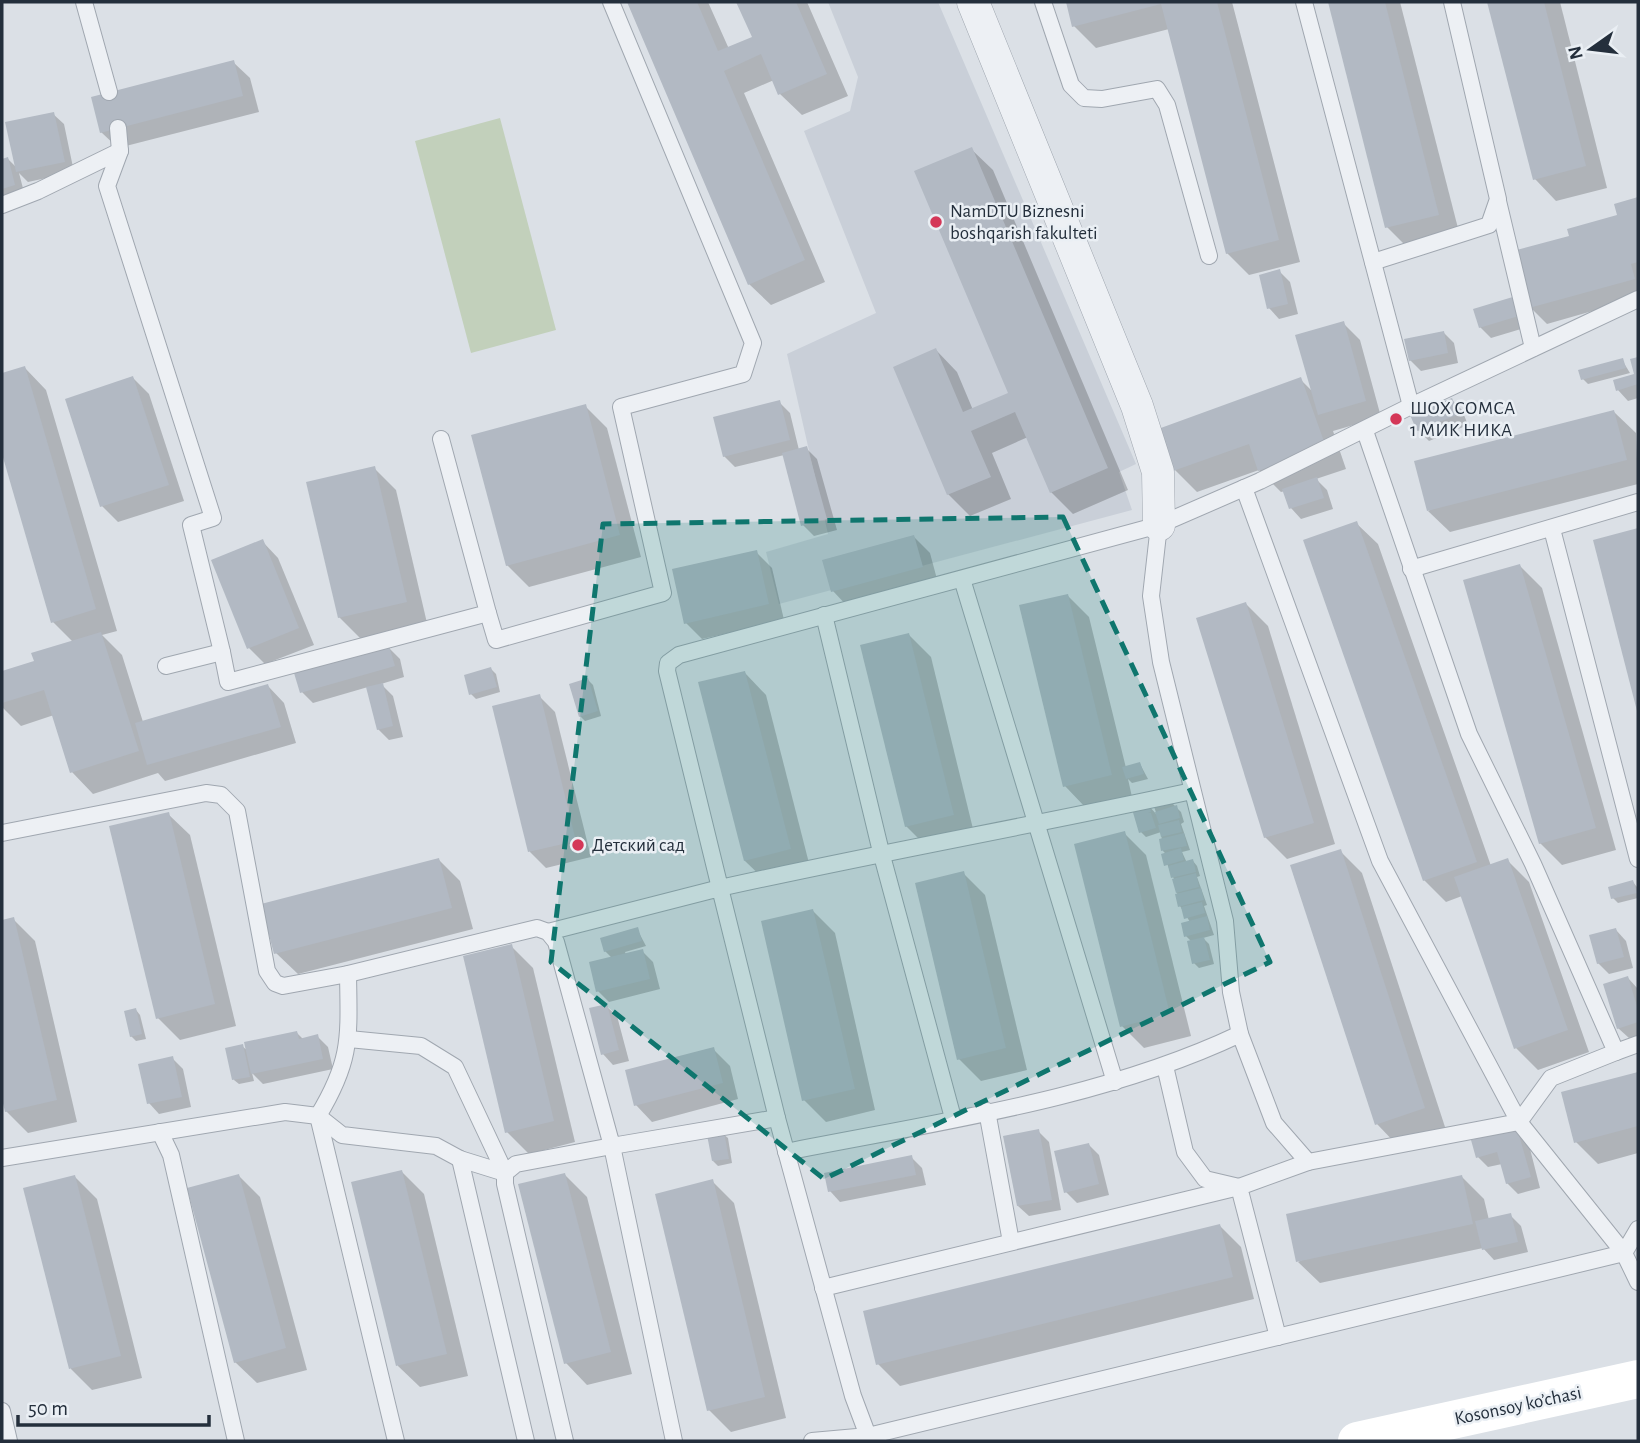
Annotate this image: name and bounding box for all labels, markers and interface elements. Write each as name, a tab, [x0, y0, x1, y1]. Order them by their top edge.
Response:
north arrow	[1556, 14, 1626, 84]
text: N	[1565, 44, 1587, 61]
place label: NamDTU Biznesni boshqarish fakulteti	[950, 202, 1098, 243]
marker: NamDTU Biznesni boshqarish fakulteti	[928, 214, 944, 230]
place label: ШОХ СОМСА 1 МИК НИКА	[1410, 399, 1515, 440]
marker: ШОХ СОМСА 1 МИК НИКА	[1388, 411, 1404, 427]
place label: Детский сад	[592, 836, 685, 855]
marker: Детский сад	[570, 837, 586, 853]
street label: Kosonsoy ko’chasi	[1453, 1383, 1583, 1429]
scale bar	[18, 1384, 208, 1428]
text: 50 m	[28, 1398, 68, 1419]

